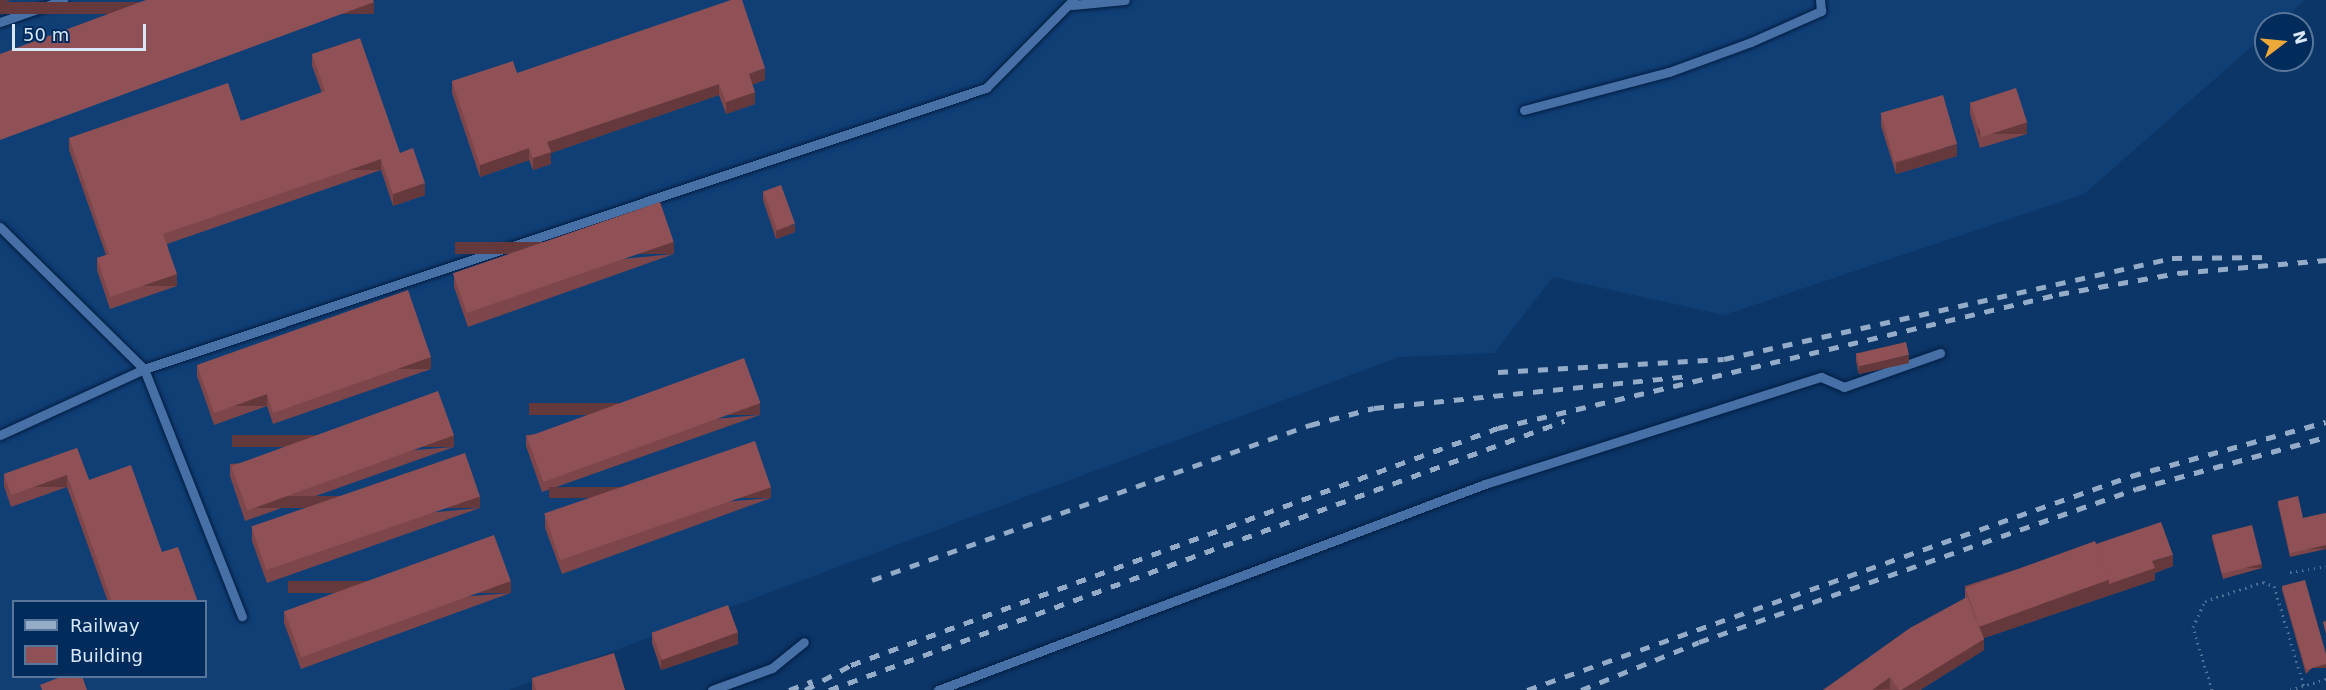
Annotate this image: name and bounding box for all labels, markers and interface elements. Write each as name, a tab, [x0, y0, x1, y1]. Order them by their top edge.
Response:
scale bar	[15, 12, 148, 50]
north arrow	[2254, 12, 2314, 72]
text: 50 m	[23, 24, 69, 45]
text: N	[2289, 28, 2311, 46]
legend	[12, 600, 207, 678]
text: Railway	[70, 615, 140, 636]
text: Building	[70, 645, 143, 666]

